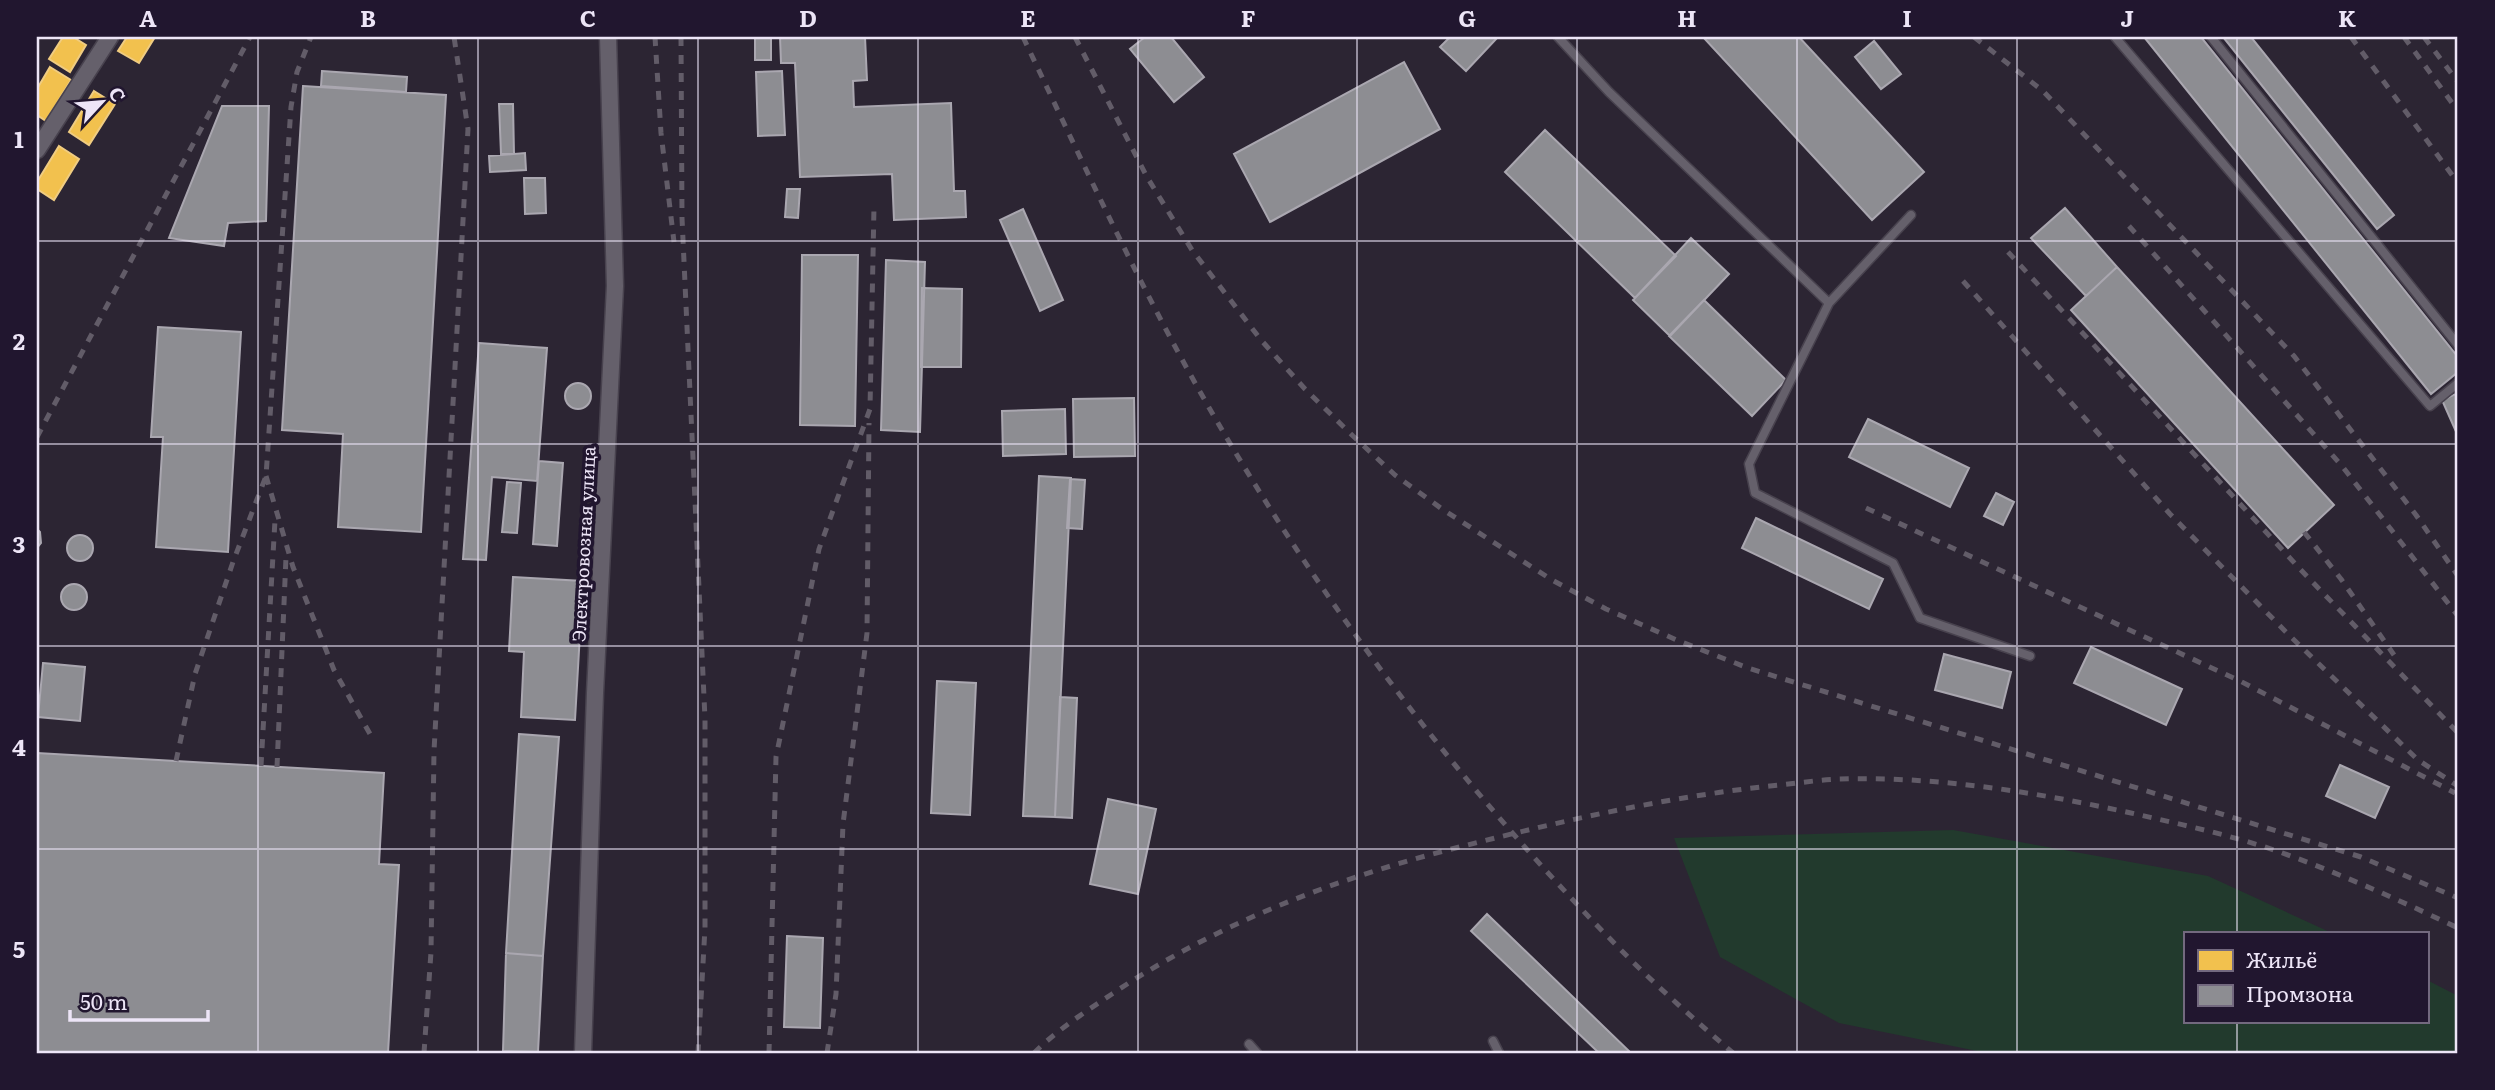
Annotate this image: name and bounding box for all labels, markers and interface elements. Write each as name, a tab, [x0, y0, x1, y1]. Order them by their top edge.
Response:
text: A	[139, 0, 157, 34]
text: B	[360, 0, 376, 34]
text: C	[580, 0, 596, 34]
text: D	[799, 0, 817, 34]
text: E	[1020, 0, 1036, 34]
text: F	[1241, 0, 1256, 34]
text: G	[1458, 0, 1476, 34]
text: H	[1677, 0, 1697, 34]
text: I	[1902, 0, 1912, 34]
text: J	[2120, 0, 2134, 34]
text: K	[2338, 0, 2356, 34]
north arrow	[66, 66, 136, 136]
text: С	[103, 82, 134, 106]
text: 1	[14, 121, 24, 155]
text: 2	[13, 323, 25, 357]
street label: Электровозная улица	[564, 445, 602, 642]
text: 3	[13, 526, 25, 560]
text: 4	[12, 729, 26, 763]
text: 5	[13, 931, 25, 965]
legend	[2184, 932, 2428, 1024]
text: Жильё	[2246, 943, 2317, 974]
text: Промзона	[2246, 977, 2354, 1008]
scale bar	[70, 978, 208, 1022]
text: 50 m	[80, 985, 127, 1016]

